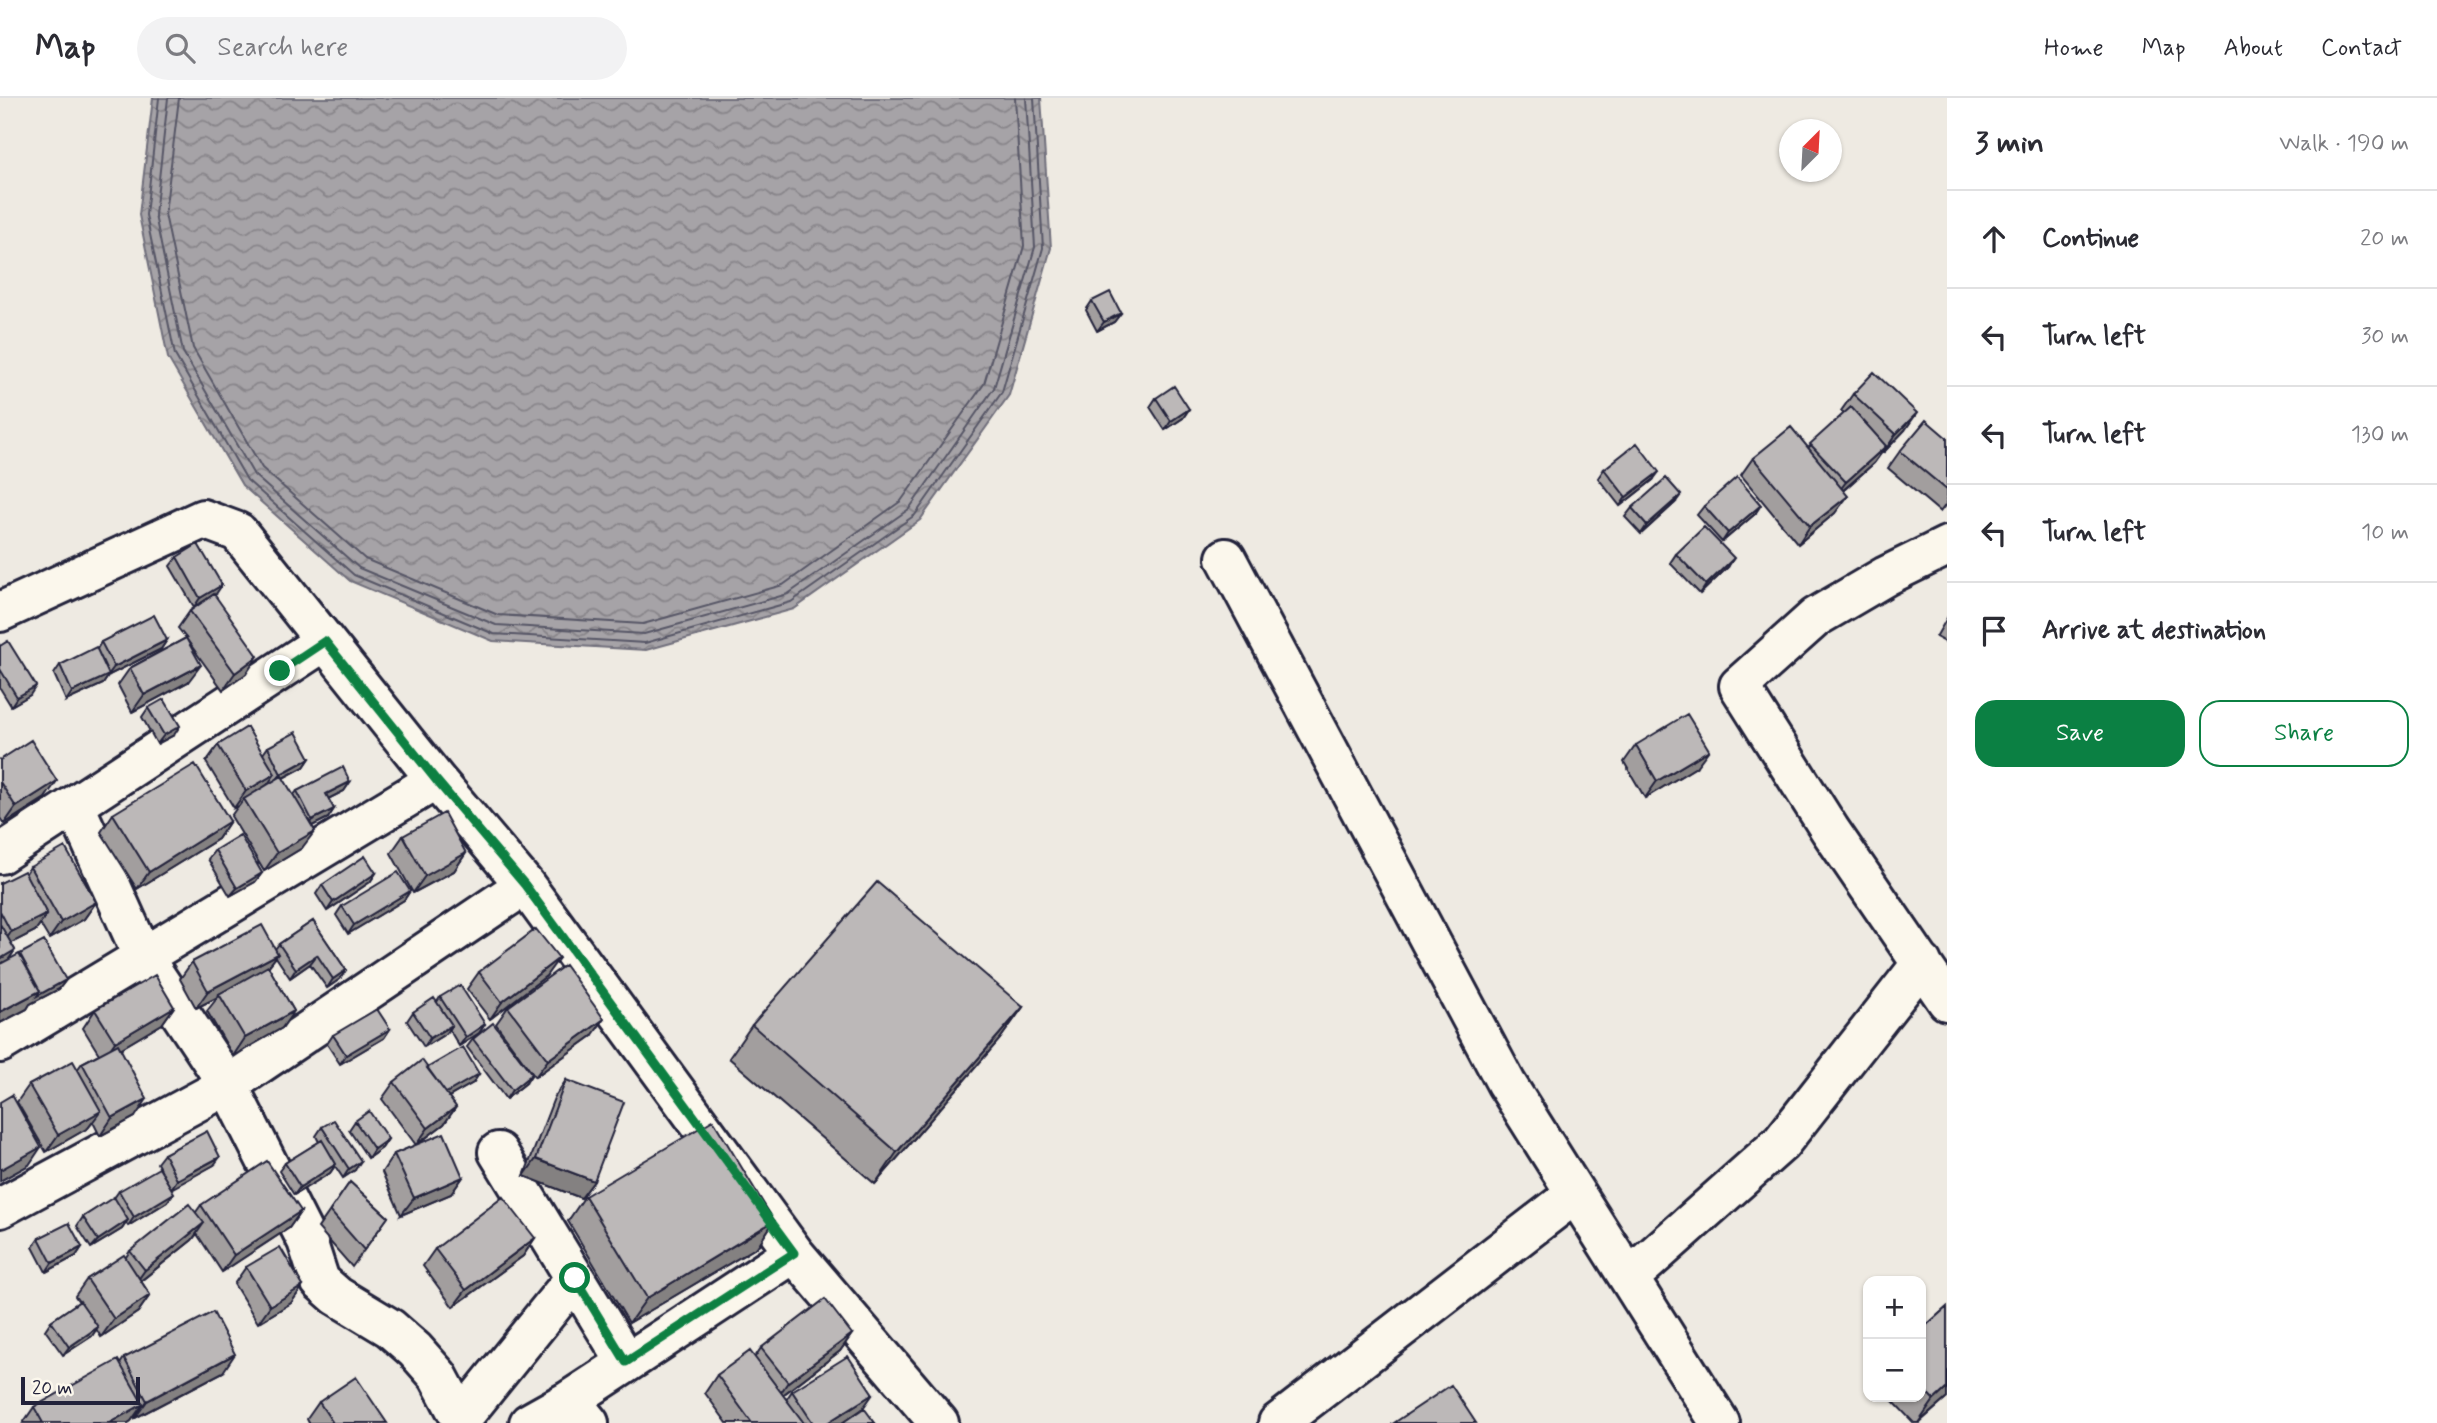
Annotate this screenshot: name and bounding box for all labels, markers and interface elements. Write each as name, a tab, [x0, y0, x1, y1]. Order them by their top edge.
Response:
search box	[137, 17, 627, 80]
text: Map	[35, 26, 95, 70]
icon: search	[161, 29, 199, 67]
text: Search here	[217, 31, 348, 65]
text: Home	[2044, 33, 2104, 64]
text: Map	[2142, 33, 2186, 64]
text: About	[2224, 33, 2283, 64]
text: Contact	[2321, 33, 2402, 64]
north arrow	[1779, 119, 1842, 182]
text: 3 min	[1975, 124, 2044, 163]
text: Walk · 190 m	[2279, 129, 2409, 159]
icon: ahead	[1975, 220, 2013, 258]
text: Continue	[2042, 222, 2139, 256]
text: 20 m	[2360, 224, 2409, 254]
icon: left	[1975, 318, 2013, 356]
text: Turn left	[2042, 320, 2146, 354]
text: 30 m	[2361, 322, 2409, 352]
icon: left	[1975, 416, 2013, 454]
text: Turn left	[2042, 418, 2146, 452]
text: 130 m	[2351, 420, 2409, 450]
icon: left	[1975, 514, 2013, 552]
text: Turn left	[2042, 516, 2146, 550]
text: 10 m	[2361, 518, 2409, 548]
icon: arrive	[1975, 612, 2013, 650]
text: Arrive at destination	[2042, 614, 2266, 648]
route end	[264, 655, 295, 686]
button: Save	[1975, 700, 2185, 767]
button: Share	[2199, 700, 2409, 767]
route start	[559, 1262, 590, 1293]
map controls	[1863, 1276, 1926, 1402]
button: +	[1863, 1276, 1926, 1339]
button: −	[1863, 1339, 1926, 1402]
scale bar	[21, 1374, 140, 1406]
text: 20 m	[32, 1376, 72, 1401]

